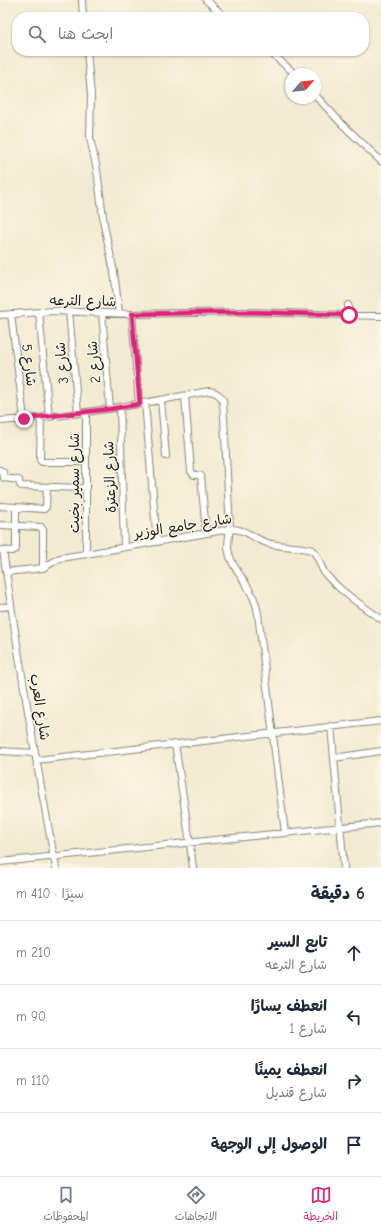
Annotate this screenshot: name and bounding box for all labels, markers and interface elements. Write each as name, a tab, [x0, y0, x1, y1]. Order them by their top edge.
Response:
search box	[12, 12, 369, 56]
icon: search	[26, 23, 48, 45]
text: ابحث هنا	[58, 25, 113, 43]
north arrow	[285, 68, 321, 104]
street label: شارع الترعه	[49, 292, 116, 311]
route start	[340, 306, 358, 324]
street label: شارع 2	[84, 340, 105, 384]
street label: شارع 3	[52, 341, 73, 385]
street label: شارع 5	[17, 343, 40, 387]
route end	[15, 410, 33, 428]
street label: شارع سمير بخيت	[66, 433, 84, 533]
street label: شارع الزعترة	[100, 441, 121, 513]
street label: شارع جامع الوزير	[132, 510, 233, 544]
street label: شارع العرب	[25, 672, 54, 742]
text: 6 دقيقة	[311, 884, 365, 903]
text: سيرًا · 410 m	[16, 886, 84, 901]
text: تابع السير	[268, 933, 327, 951]
icon: ahead	[343, 942, 365, 964]
text: 210 m	[16, 945, 51, 960]
text: شارع الترعه	[265, 957, 327, 972]
text: انعطف يسارًا	[251, 997, 327, 1015]
icon: left	[343, 1006, 365, 1028]
text: 90 m	[16, 1009, 46, 1024]
text: شارع 1	[289, 1021, 327, 1036]
text: انعطف يمينًا	[255, 1061, 327, 1079]
icon: right	[343, 1070, 365, 1092]
text: 110 m	[16, 1073, 49, 1088]
text: شارع قنديل	[266, 1085, 327, 1100]
icon: arrive	[343, 1134, 365, 1156]
text: الوصول إلى الوجهة	[211, 1135, 327, 1153]
tab: المحفوظات	[43, 1184, 88, 1226]
tab: الاتجاهات	[175, 1184, 217, 1226]
tab: الخريطة	[304, 1184, 338, 1226]

